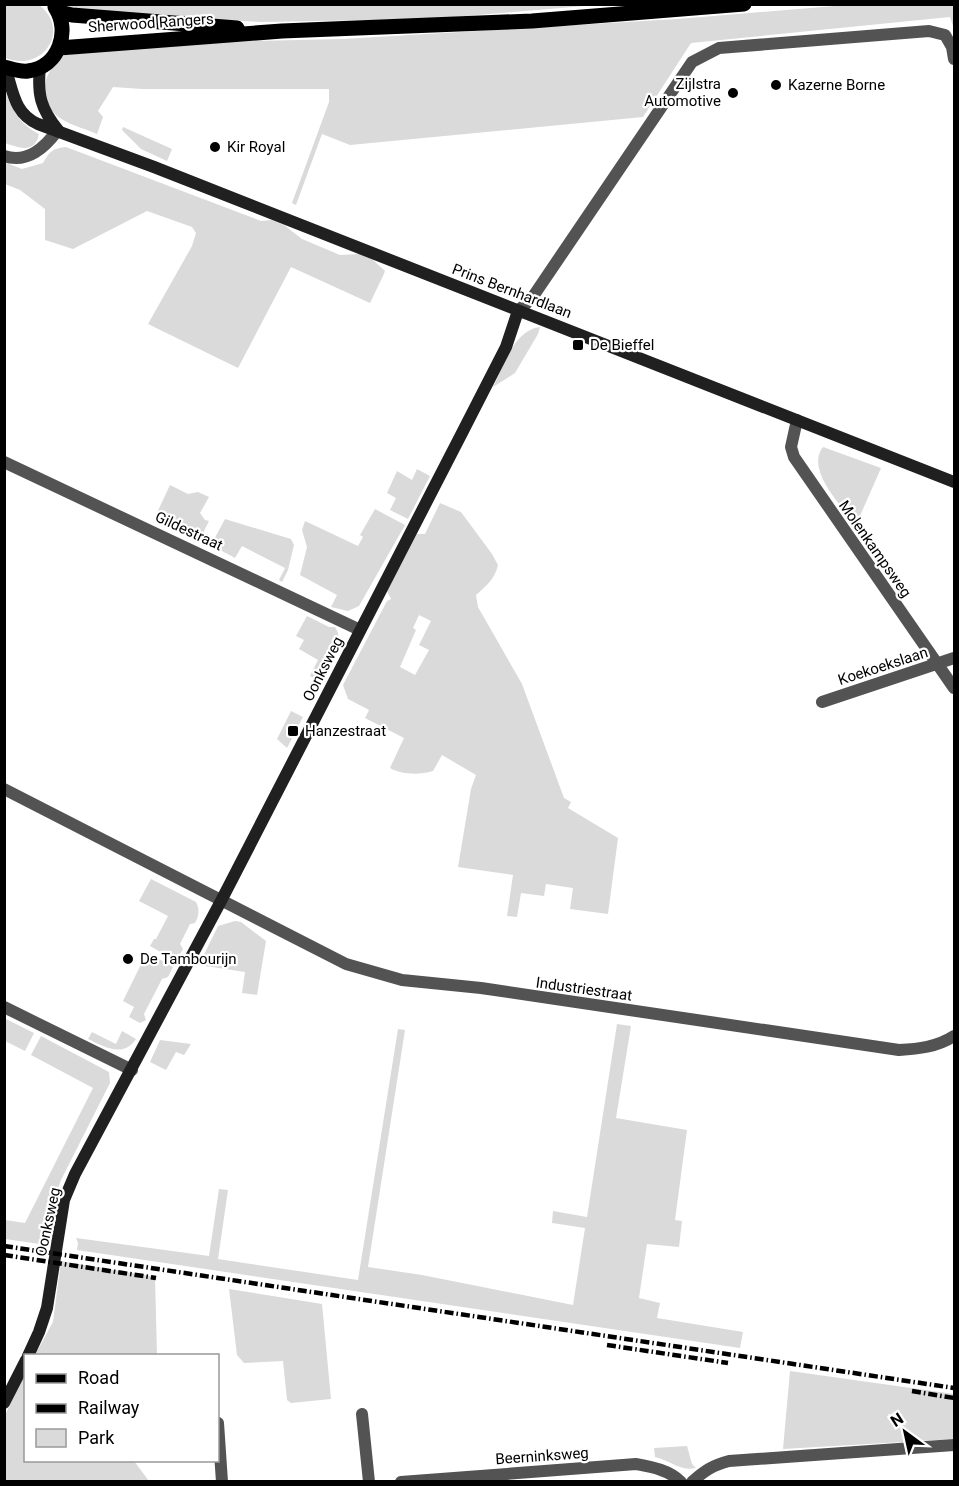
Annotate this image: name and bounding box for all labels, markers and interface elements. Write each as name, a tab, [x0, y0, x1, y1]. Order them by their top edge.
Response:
street label: Sherwood Rangers	[88, 10, 214, 36]
place label: Zijlstra Automotive	[644, 75, 721, 110]
place label: Kazerne Borne	[788, 76, 885, 94]
marker: Kazerne Borne	[769, 78, 783, 92]
marker: Zijlstra Automotive	[726, 86, 740, 100]
place label: Kir Royal	[227, 138, 285, 156]
marker: Kir Royal	[208, 140, 222, 154]
street label: Prins Bernhardlaan	[450, 260, 574, 322]
place label: De Bieffel	[590, 336, 654, 354]
marker: De Bieffel	[571, 338, 585, 352]
street label: Molenkampsweg	[835, 497, 915, 601]
street label: Gildestraat	[152, 508, 226, 555]
street label: Oonksweg	[299, 634, 347, 704]
street label: Koekoekslaan	[836, 643, 930, 689]
place label: Hanzestraat	[305, 722, 386, 740]
marker: Hanzestraat	[286, 724, 300, 738]
place label: De Tambourijn	[140, 950, 237, 968]
marker: De Tambourijn	[121, 952, 135, 966]
street label: Industriestraat	[535, 973, 633, 1005]
street label: Oonksweg	[32, 1186, 64, 1258]
legend	[24, 1354, 219, 1462]
text: Road	[78, 1367, 119, 1388]
text: Railway	[78, 1397, 140, 1418]
north arrow	[875, 1402, 935, 1462]
text: N	[887, 1409, 907, 1431]
text: Park	[78, 1427, 115, 1448]
street label: Beerninksweg	[495, 1444, 589, 1468]

